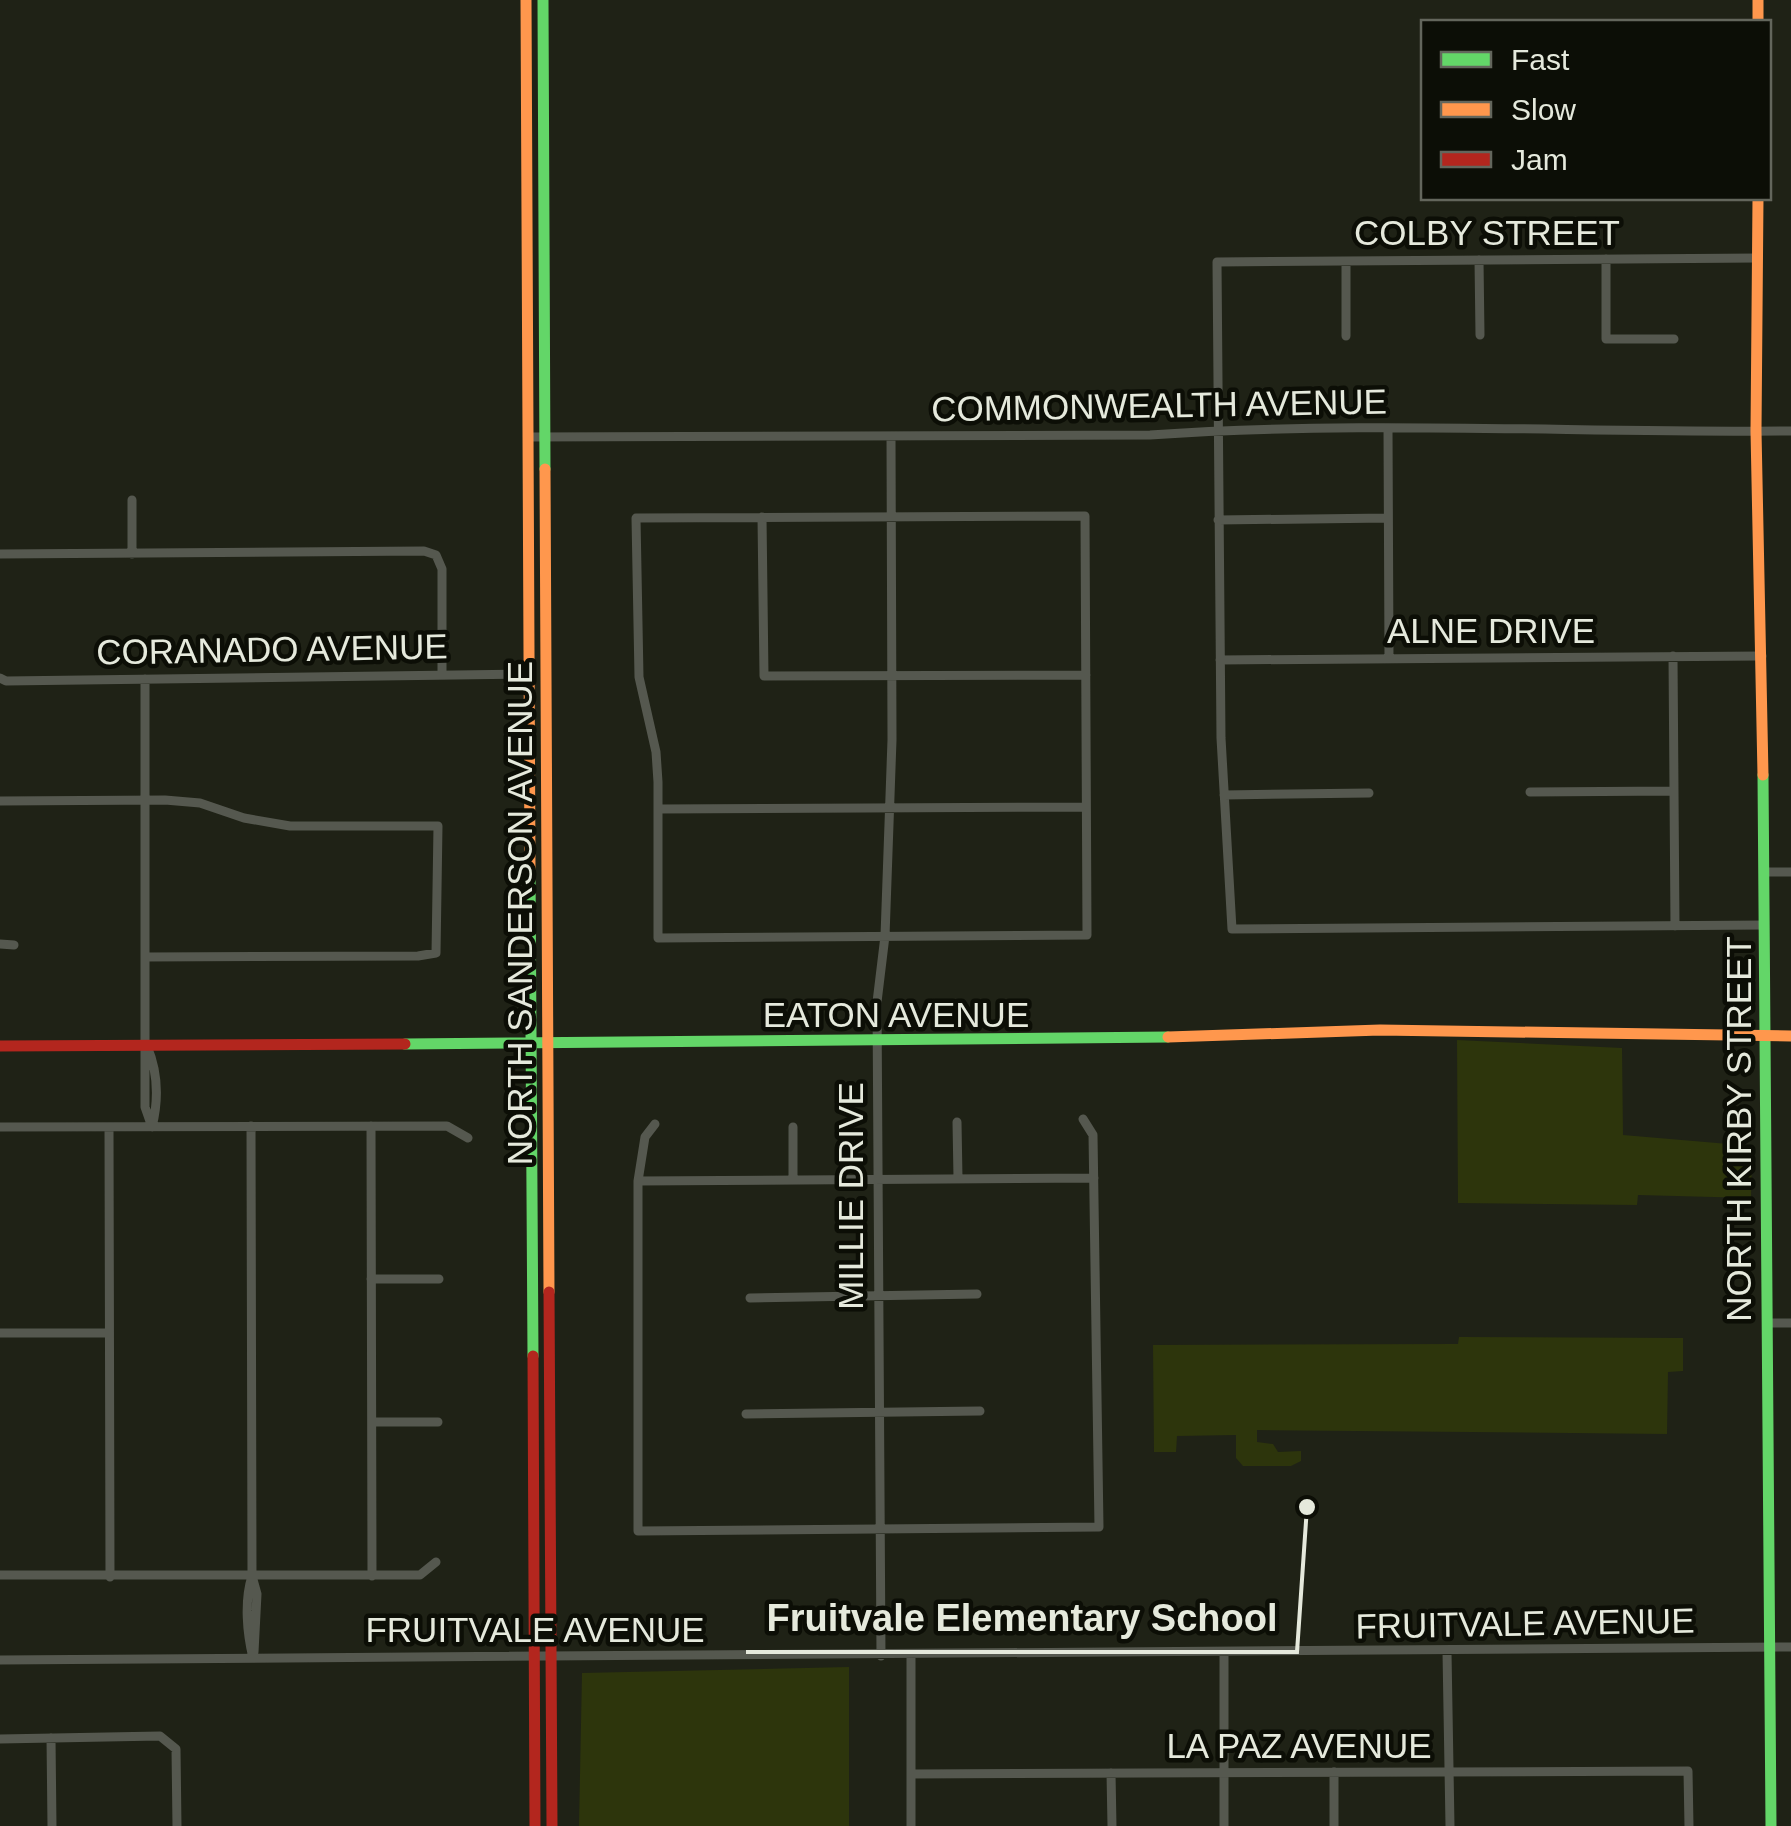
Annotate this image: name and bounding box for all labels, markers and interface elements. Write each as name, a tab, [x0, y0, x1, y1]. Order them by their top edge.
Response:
legend	[1421, 20, 1771, 200]
text: Fast	[1511, 43, 1570, 76]
text: Slow	[1511, 93, 1576, 126]
text: Jam	[1511, 143, 1568, 176]
street label: COLBY STREET	[1354, 213, 1620, 252]
street label: COMMONWEALTH AVENUE	[931, 382, 1387, 428]
street label: ALNE DRIVE	[1387, 611, 1595, 650]
street label: CORANADO AVENUE	[96, 626, 448, 672]
street label: NORTH SANDERSON AVENUE	[500, 661, 539, 1165]
street label: NORTH KIRBY STREET	[1719, 936, 1758, 1322]
street label: EATON AVENUE	[763, 995, 1029, 1034]
street label: MILLIE DRIVE	[831, 1082, 870, 1310]
callout: Fruitvale Elementary School	[746, 1584, 1297, 1652]
text: Fruitvale Elementary School	[766, 1597, 1278, 1639]
street label: FRUITVALE AVENUE	[1355, 1601, 1695, 1645]
street label: FRUITVALE AVENUE	[365, 1610, 705, 1649]
street label: LA PAZ AVENUE	[1166, 1726, 1432, 1765]

